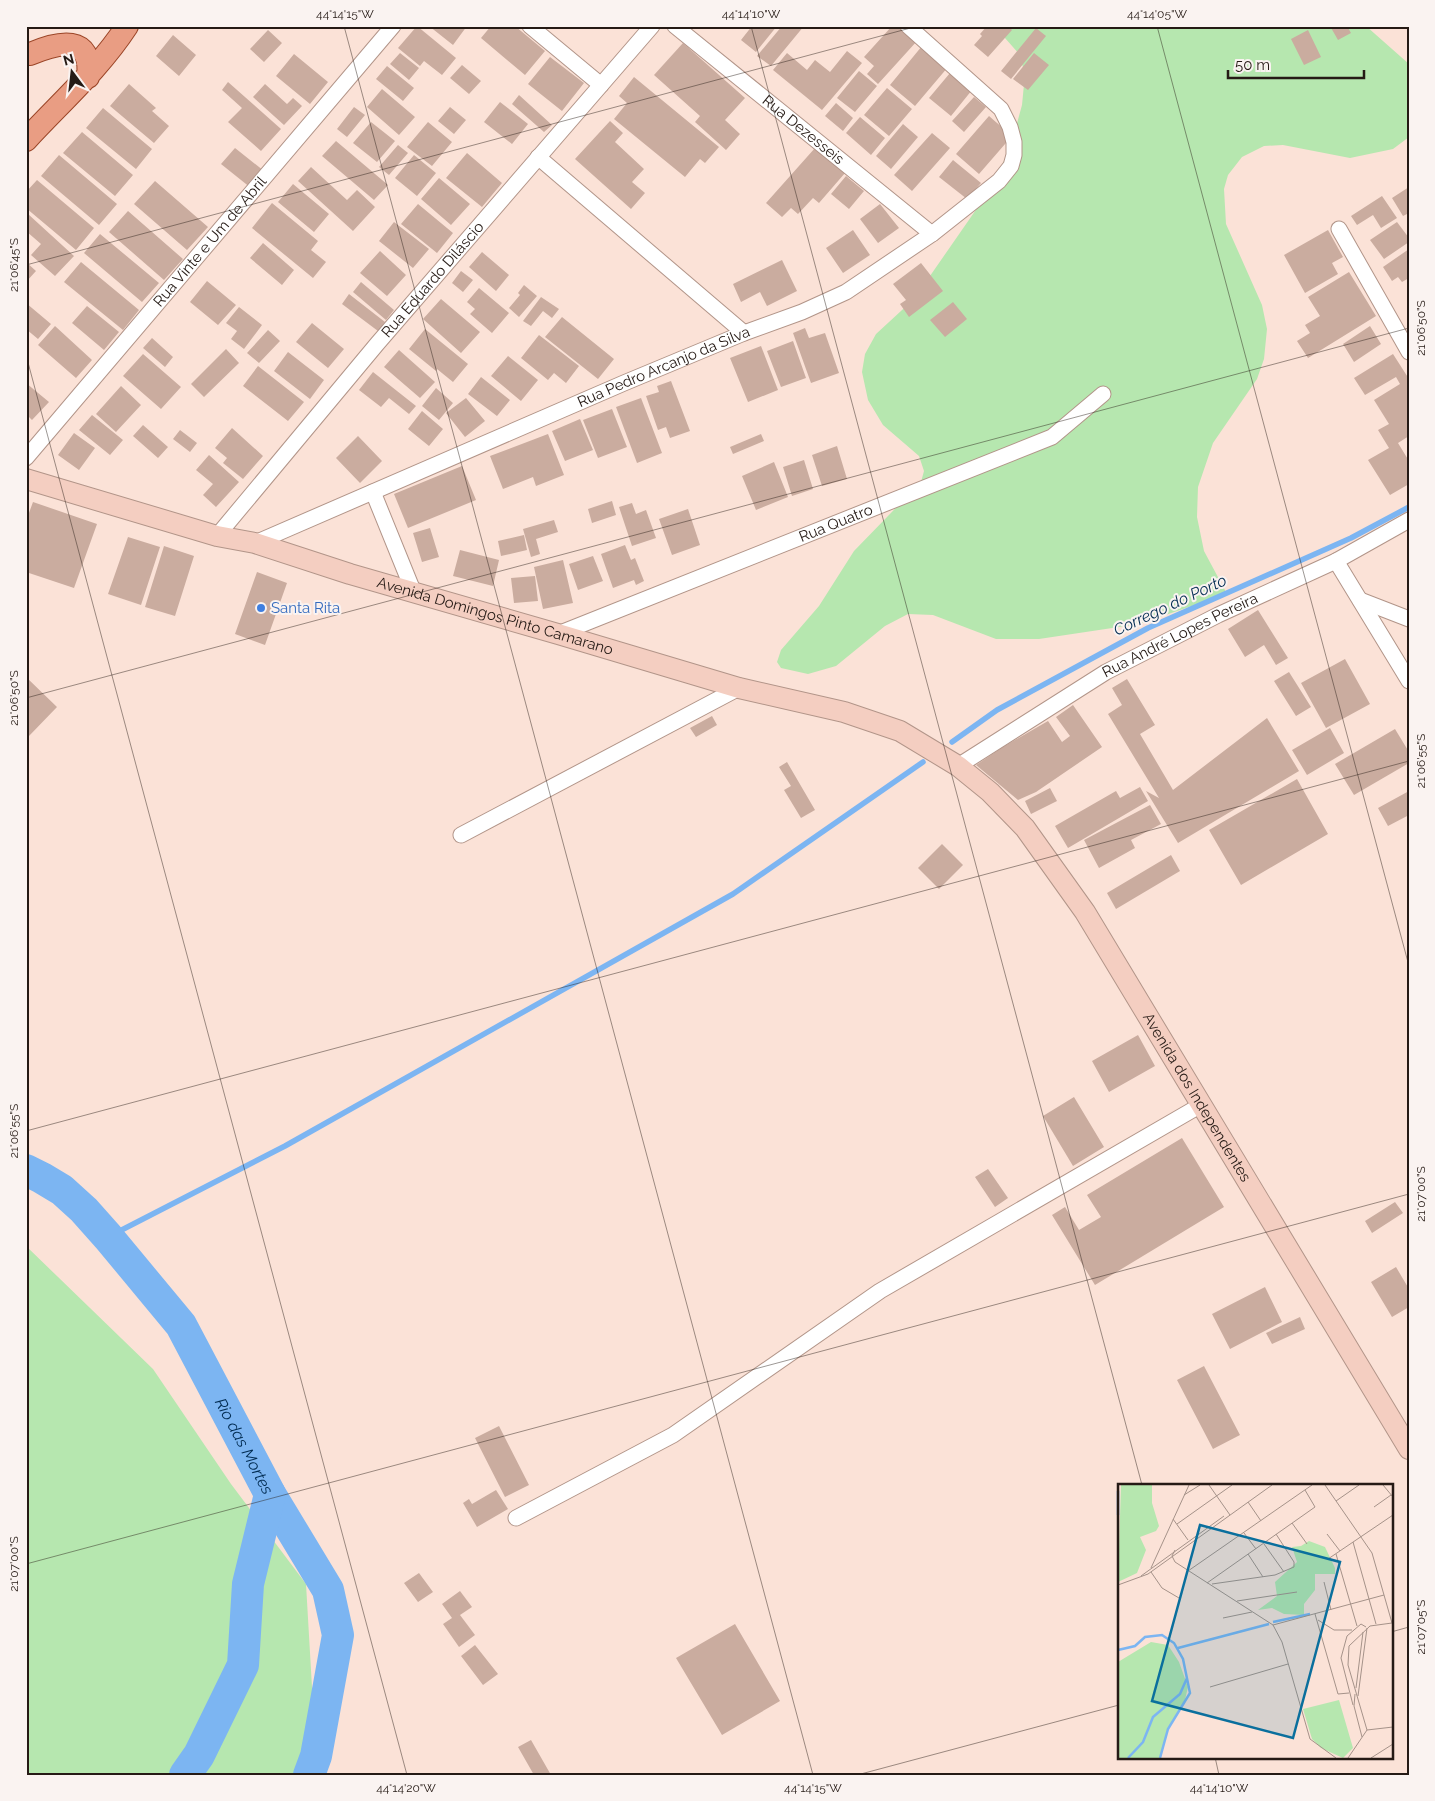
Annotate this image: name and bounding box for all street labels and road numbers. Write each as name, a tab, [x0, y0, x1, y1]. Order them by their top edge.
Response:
street label: Rua Dezesseis	[759, 91, 848, 168]
street label: Rua Vinte e Um de Abril	[150, 172, 271, 310]
street label: Rua Eduardo Diláscio	[378, 218, 488, 341]
street label: Rua Pedro Arcanjo da Silva	[575, 323, 752, 411]
street label: Rua Quatro	[796, 500, 875, 546]
street label: Avenida Domingos Pinto Camarano	[375, 573, 615, 659]
street label: Rua André Lopes Pereira	[1099, 589, 1261, 681]
street label: Avenida dos Independentes	[1139, 1010, 1255, 1185]

